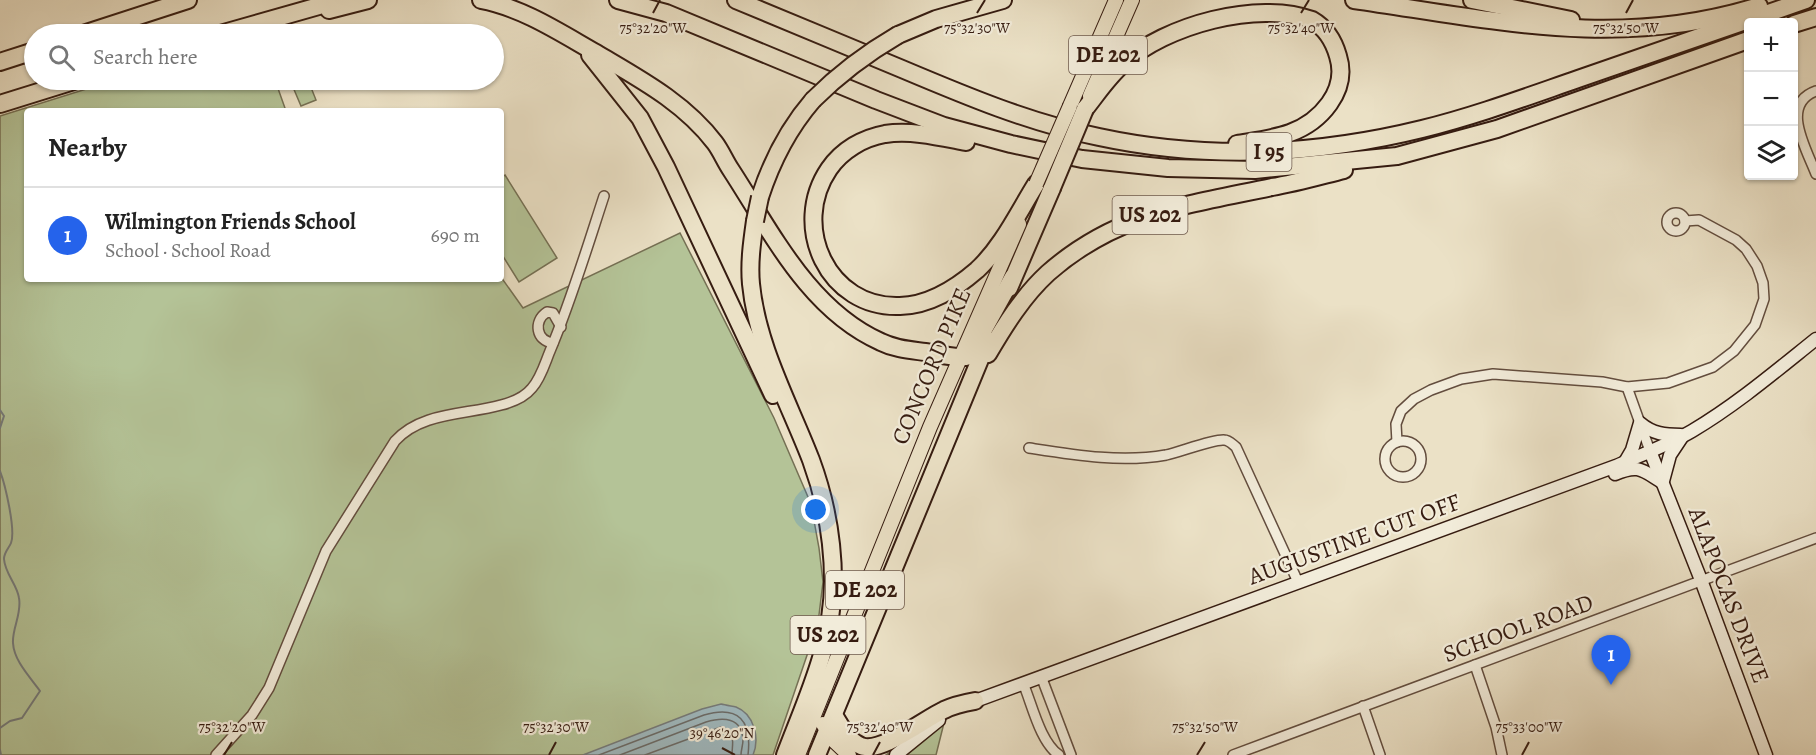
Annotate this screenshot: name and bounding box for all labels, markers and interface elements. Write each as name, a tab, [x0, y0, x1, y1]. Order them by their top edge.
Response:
text: 75°32'20"W	[620, 18, 686, 38]
text: 75°32'30"W	[944, 18, 1010, 38]
text: 75°32'40"W	[1268, 18, 1334, 38]
text: 75°32'50"W	[1593, 18, 1659, 38]
map controls	[1744, 18, 1798, 180]
button: +	[1744, 18, 1798, 72]
search box	[24, 24, 504, 90]
road number: DE 202	[1069, 36, 1147, 74]
icon: search	[45, 41, 78, 74]
text: Search here	[93, 42, 198, 72]
button: −	[1744, 72, 1798, 126]
button: layers	[1744, 126, 1798, 180]
text: Nearby	[48, 130, 127, 165]
road number: I 95	[1246, 133, 1292, 171]
road number: US 202	[1112, 196, 1188, 234]
text: Wilmington Friends School	[105, 207, 356, 237]
text: 1	[64, 222, 71, 249]
text: 690 m	[430, 222, 480, 249]
text: School · School Road	[105, 237, 271, 264]
street label: CONCORD PIKE	[884, 283, 978, 449]
street label: AUGUSTINE CUT OFF	[1243, 486, 1465, 593]
your location	[801, 495, 830, 524]
street label: ALAPOCAS DRIVE	[1680, 501, 1777, 688]
road number: DE 202	[826, 571, 904, 609]
street label: SCHOOL ROAD	[1438, 586, 1598, 670]
road number: US 202	[790, 616, 866, 654]
pin: 1	[1592, 636, 1630, 685]
text: 75°32'20"W	[199, 717, 265, 737]
text: 75°32'30"W	[523, 717, 589, 737]
text: 75°32'40"W	[847, 717, 913, 737]
text: 75°32'50"W	[1172, 717, 1238, 737]
text: 75°33'00"W	[1496, 717, 1562, 737]
text: 39°46'20"N	[690, 723, 754, 743]

